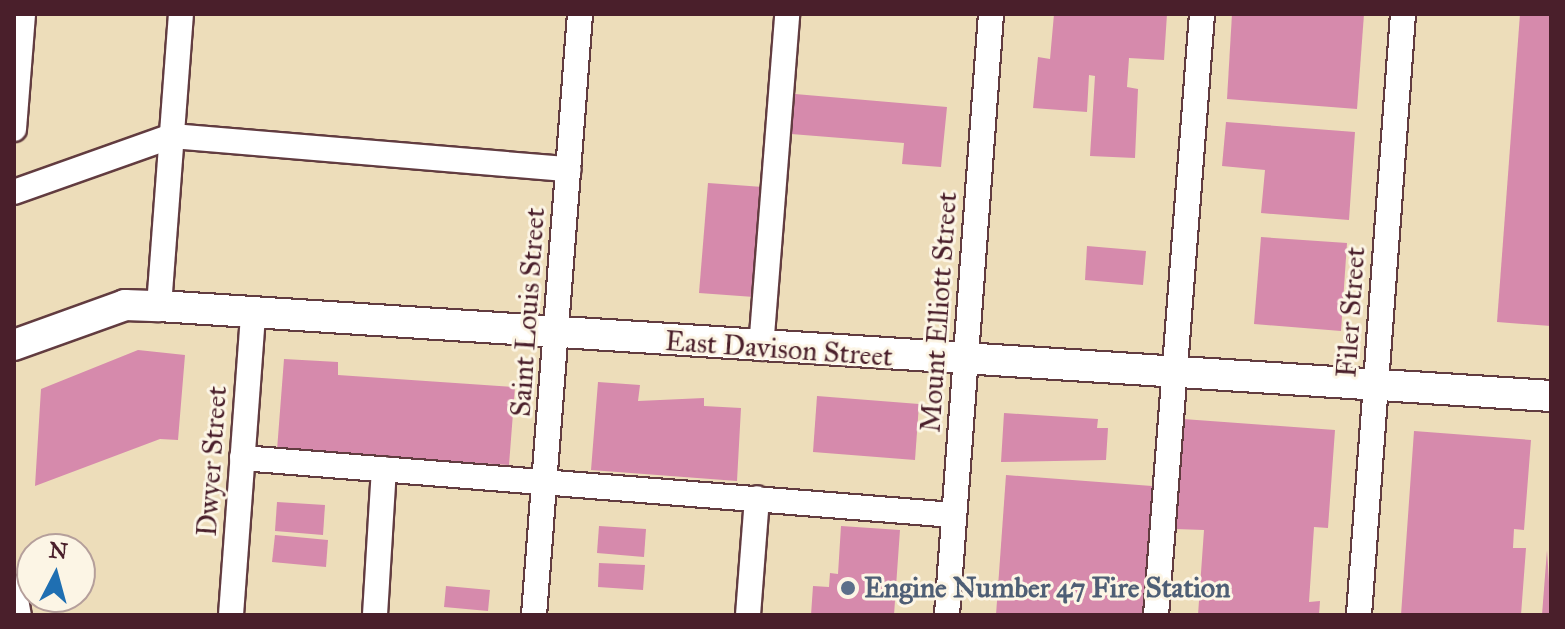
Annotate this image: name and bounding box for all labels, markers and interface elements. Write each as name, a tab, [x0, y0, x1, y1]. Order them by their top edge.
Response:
street label: Mount Elliott Street	[914, 191, 964, 433]
street label: Saint Louis Street	[504, 206, 552, 418]
street label: Filer Street	[1330, 245, 1372, 379]
street label: East Davison Street	[664, 324, 894, 374]
street label: Dwyer Street	[190, 385, 234, 537]
north arrow	[16, 533, 96, 613]
text: N	[48, 536, 69, 565]
place label: Engine Number 47 Fire Station	[864, 571, 1230, 605]
marker: Engine Number 47 Fire Station	[839, 579, 857, 597]

